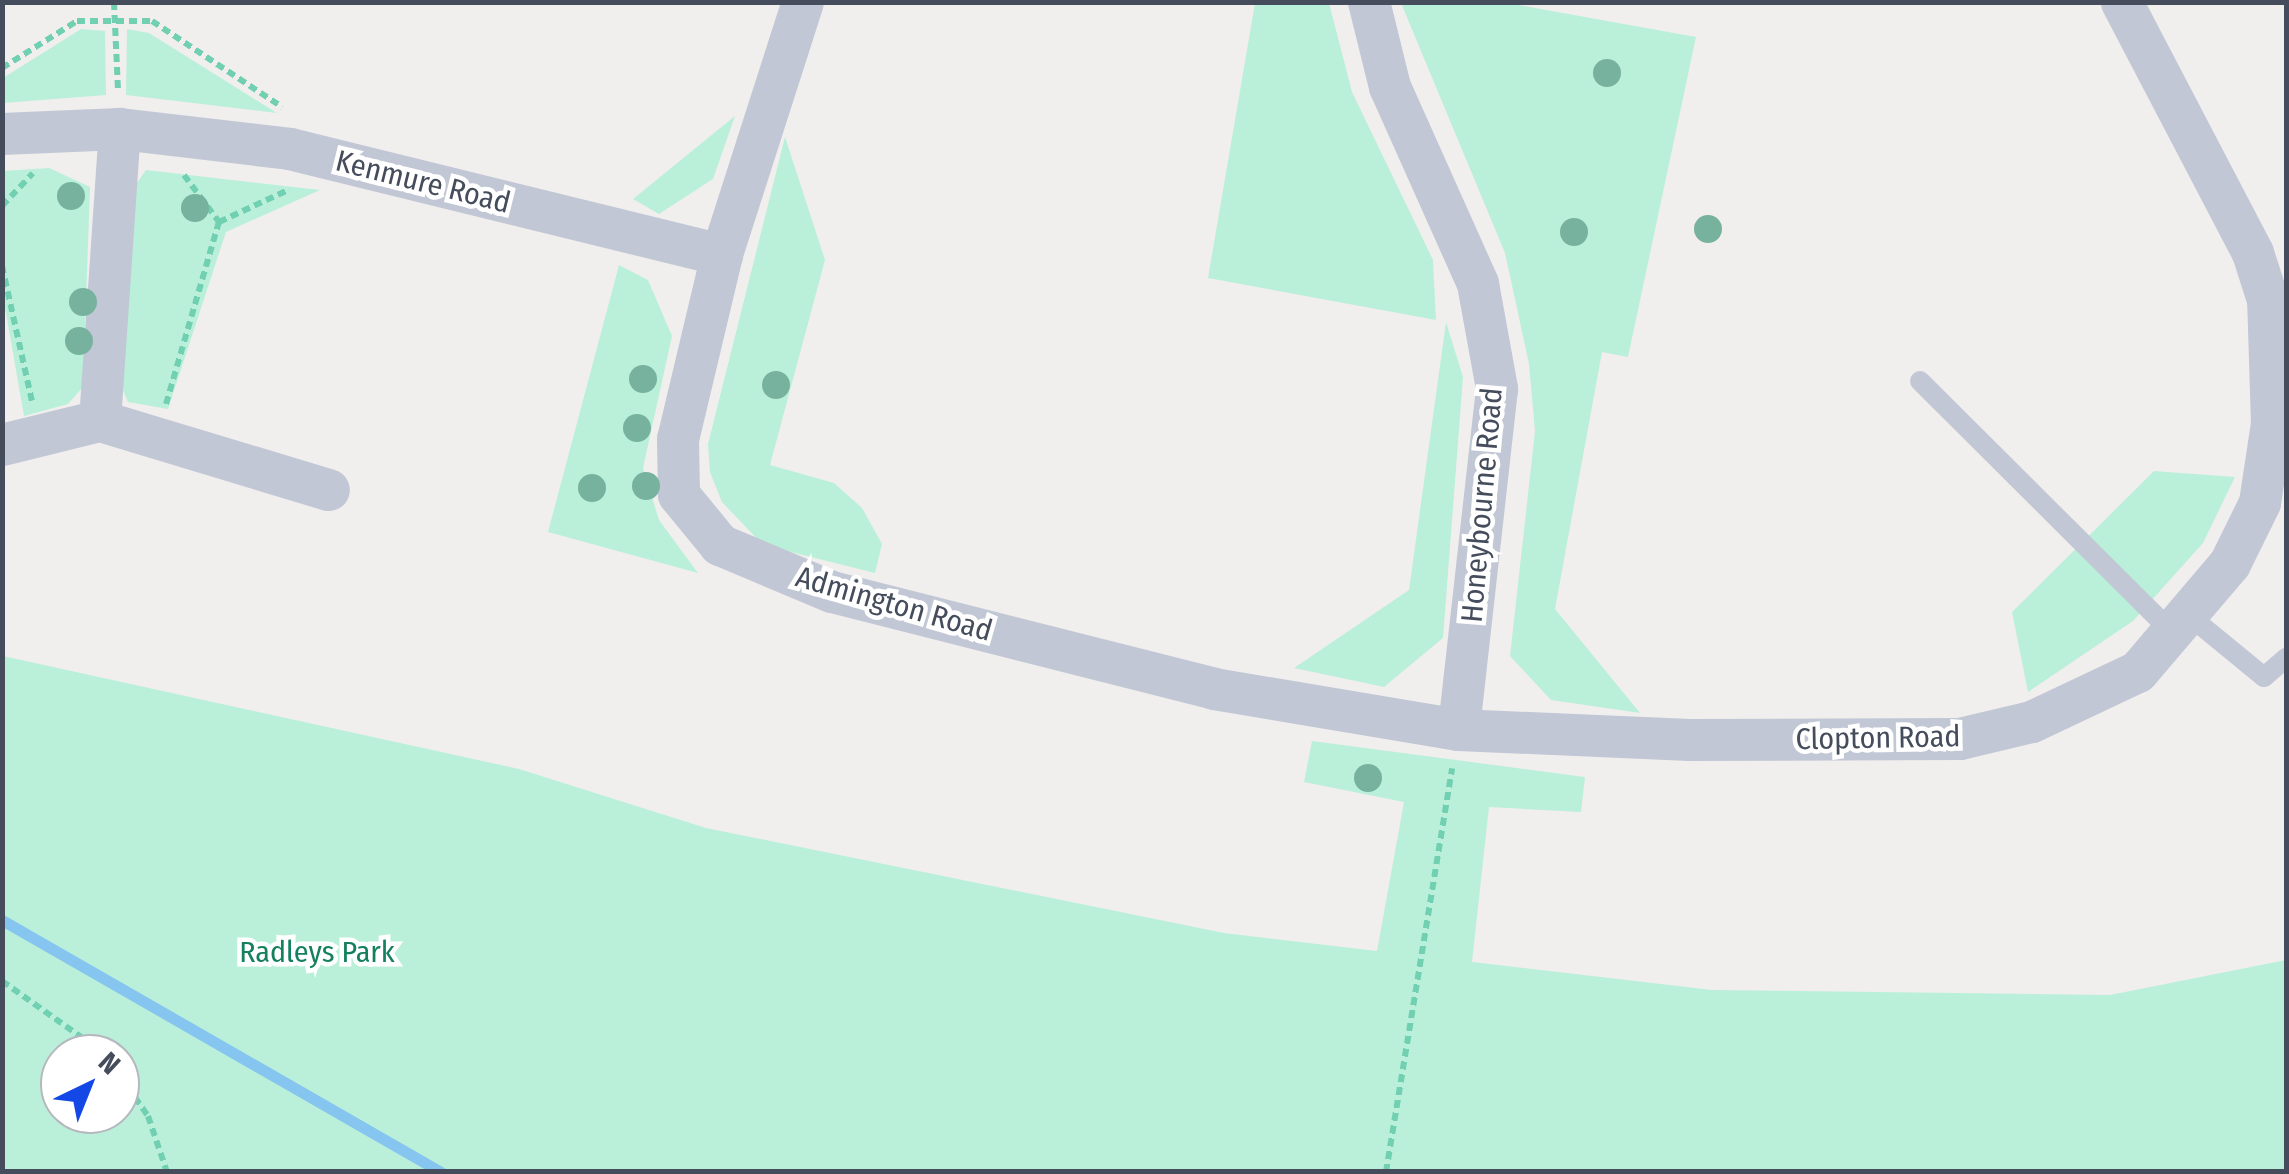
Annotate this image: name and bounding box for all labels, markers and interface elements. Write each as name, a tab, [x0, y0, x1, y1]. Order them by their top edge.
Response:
street label: Kenmure Road	[332, 143, 514, 221]
street label: Honeybourne Road	[1454, 386, 1510, 624]
street label: Admington Road	[792, 559, 996, 649]
street label: Clopton Road	[1795, 719, 1961, 757]
park label: Radleys Park	[239, 934, 395, 970]
north arrow	[40, 1034, 140, 1134]
text: N	[92, 1045, 127, 1081]

